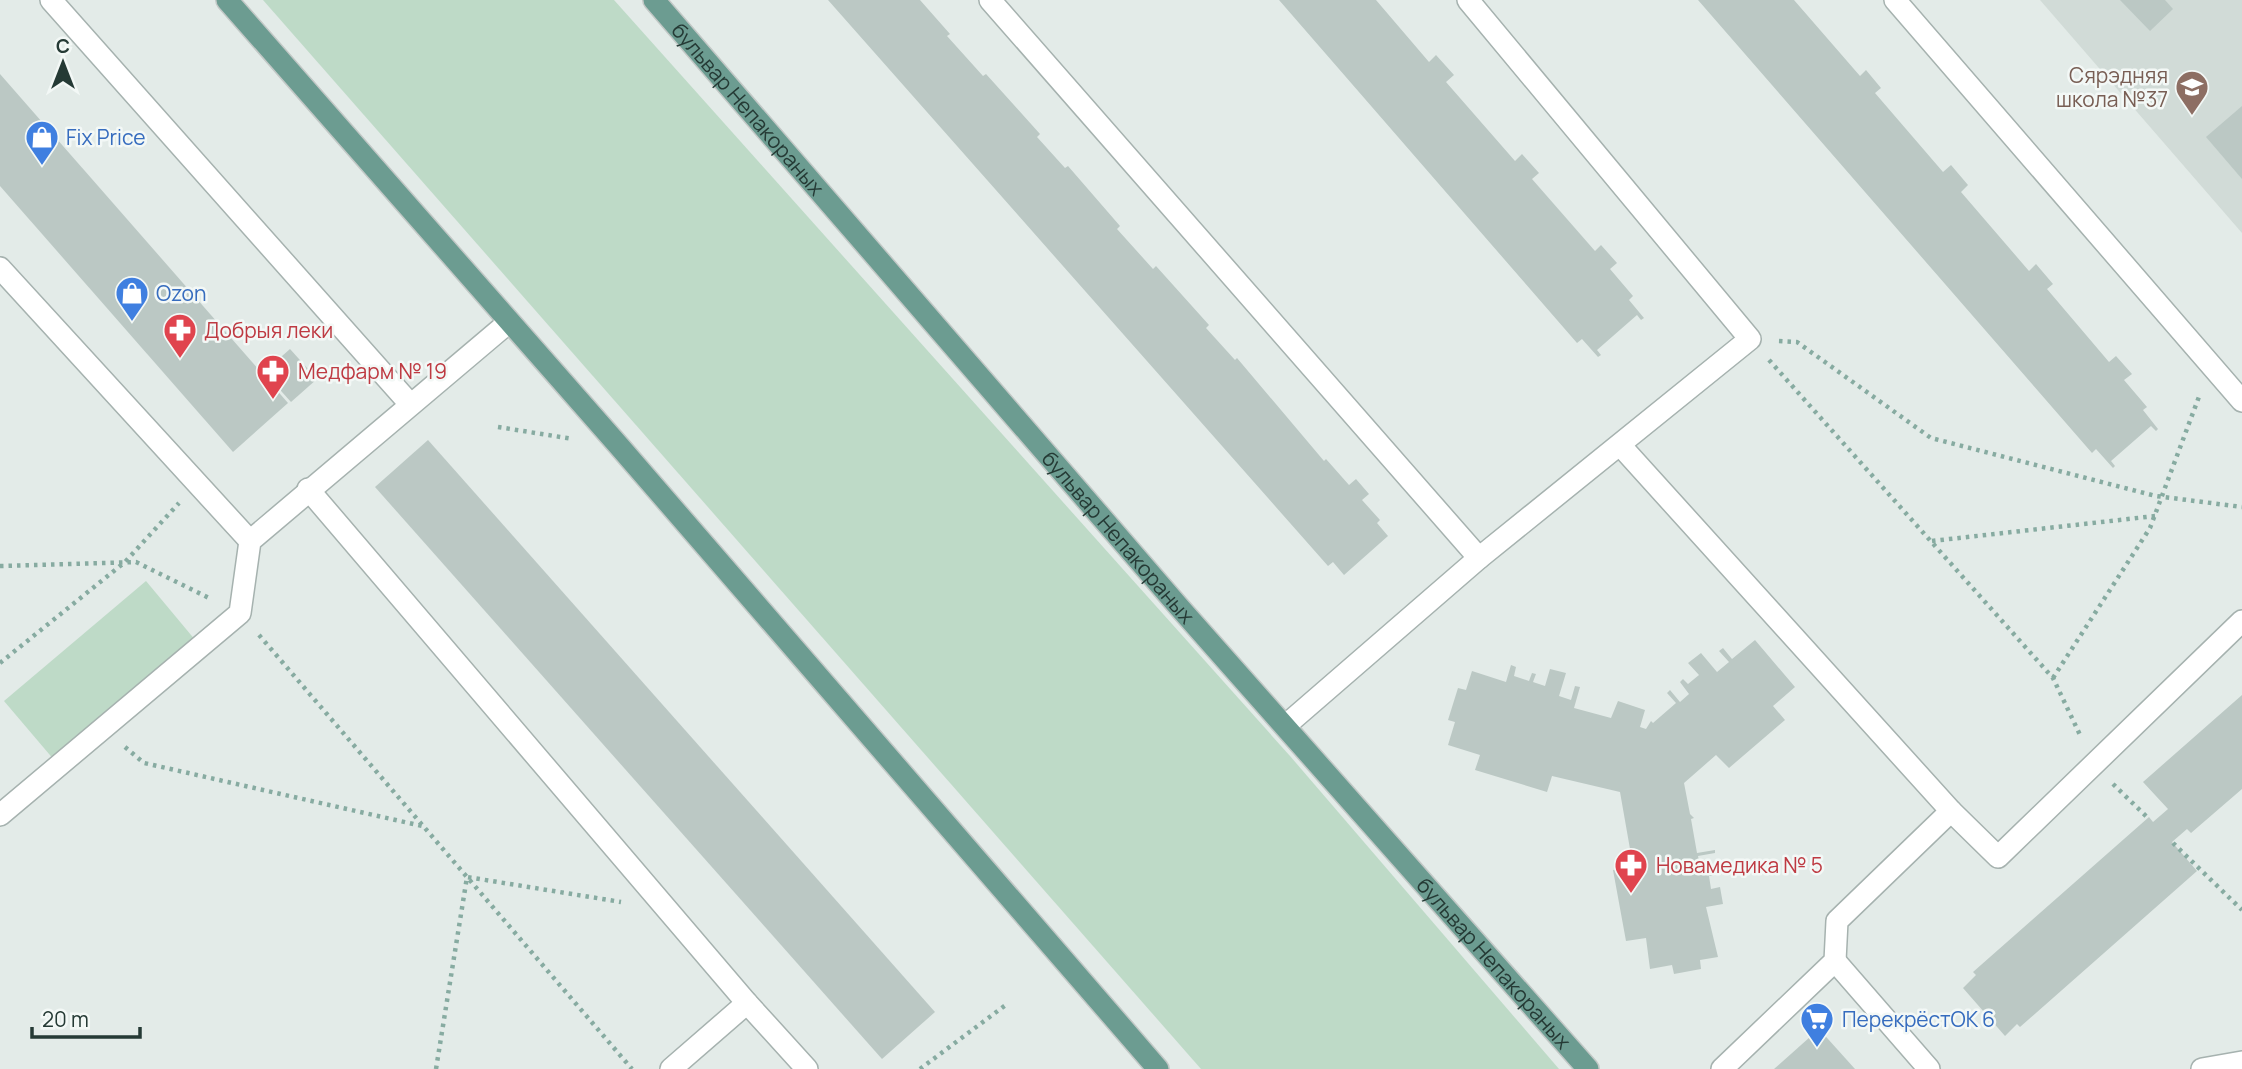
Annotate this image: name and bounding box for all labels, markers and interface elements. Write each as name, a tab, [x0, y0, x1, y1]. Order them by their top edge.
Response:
street label: бульвар Непакораных	[666, 17, 831, 201]
north arrow	[28, 28, 98, 98]
text: С	[56, 33, 70, 59]
place label: Сярэдняя школа №37	[2056, 61, 2168, 113]
school or university icon: Сярэдняя школа №37	[2173, 68, 2211, 117]
shop icon: Fix Price	[23, 118, 61, 167]
place label: Fix Price	[66, 123, 146, 151]
shop icon: Ozon	[113, 274, 151, 323]
place label: Ozon	[156, 279, 206, 307]
pharmacy icon: Добрыя леки	[161, 311, 199, 360]
place label: Добрыя леки	[204, 316, 333, 344]
pharmacy icon: Медфарм № 19	[254, 352, 292, 401]
place label: Медфарм № 19	[298, 357, 447, 385]
street label: бульвар Непакораных	[1036, 445, 1201, 629]
pharmacy icon: Новамедика № 5	[1612, 846, 1650, 895]
place label: Новамедика № 5	[1656, 851, 1823, 879]
street label: бульвар Непакораных	[1411, 871, 1577, 1055]
scale bar	[32, 996, 140, 1040]
supermarket icon: ПерекрёстОК 6	[1798, 1000, 1836, 1049]
text: 20 m	[42, 1005, 89, 1033]
place label: ПерекрёстОК 6	[1842, 1005, 1995, 1033]

